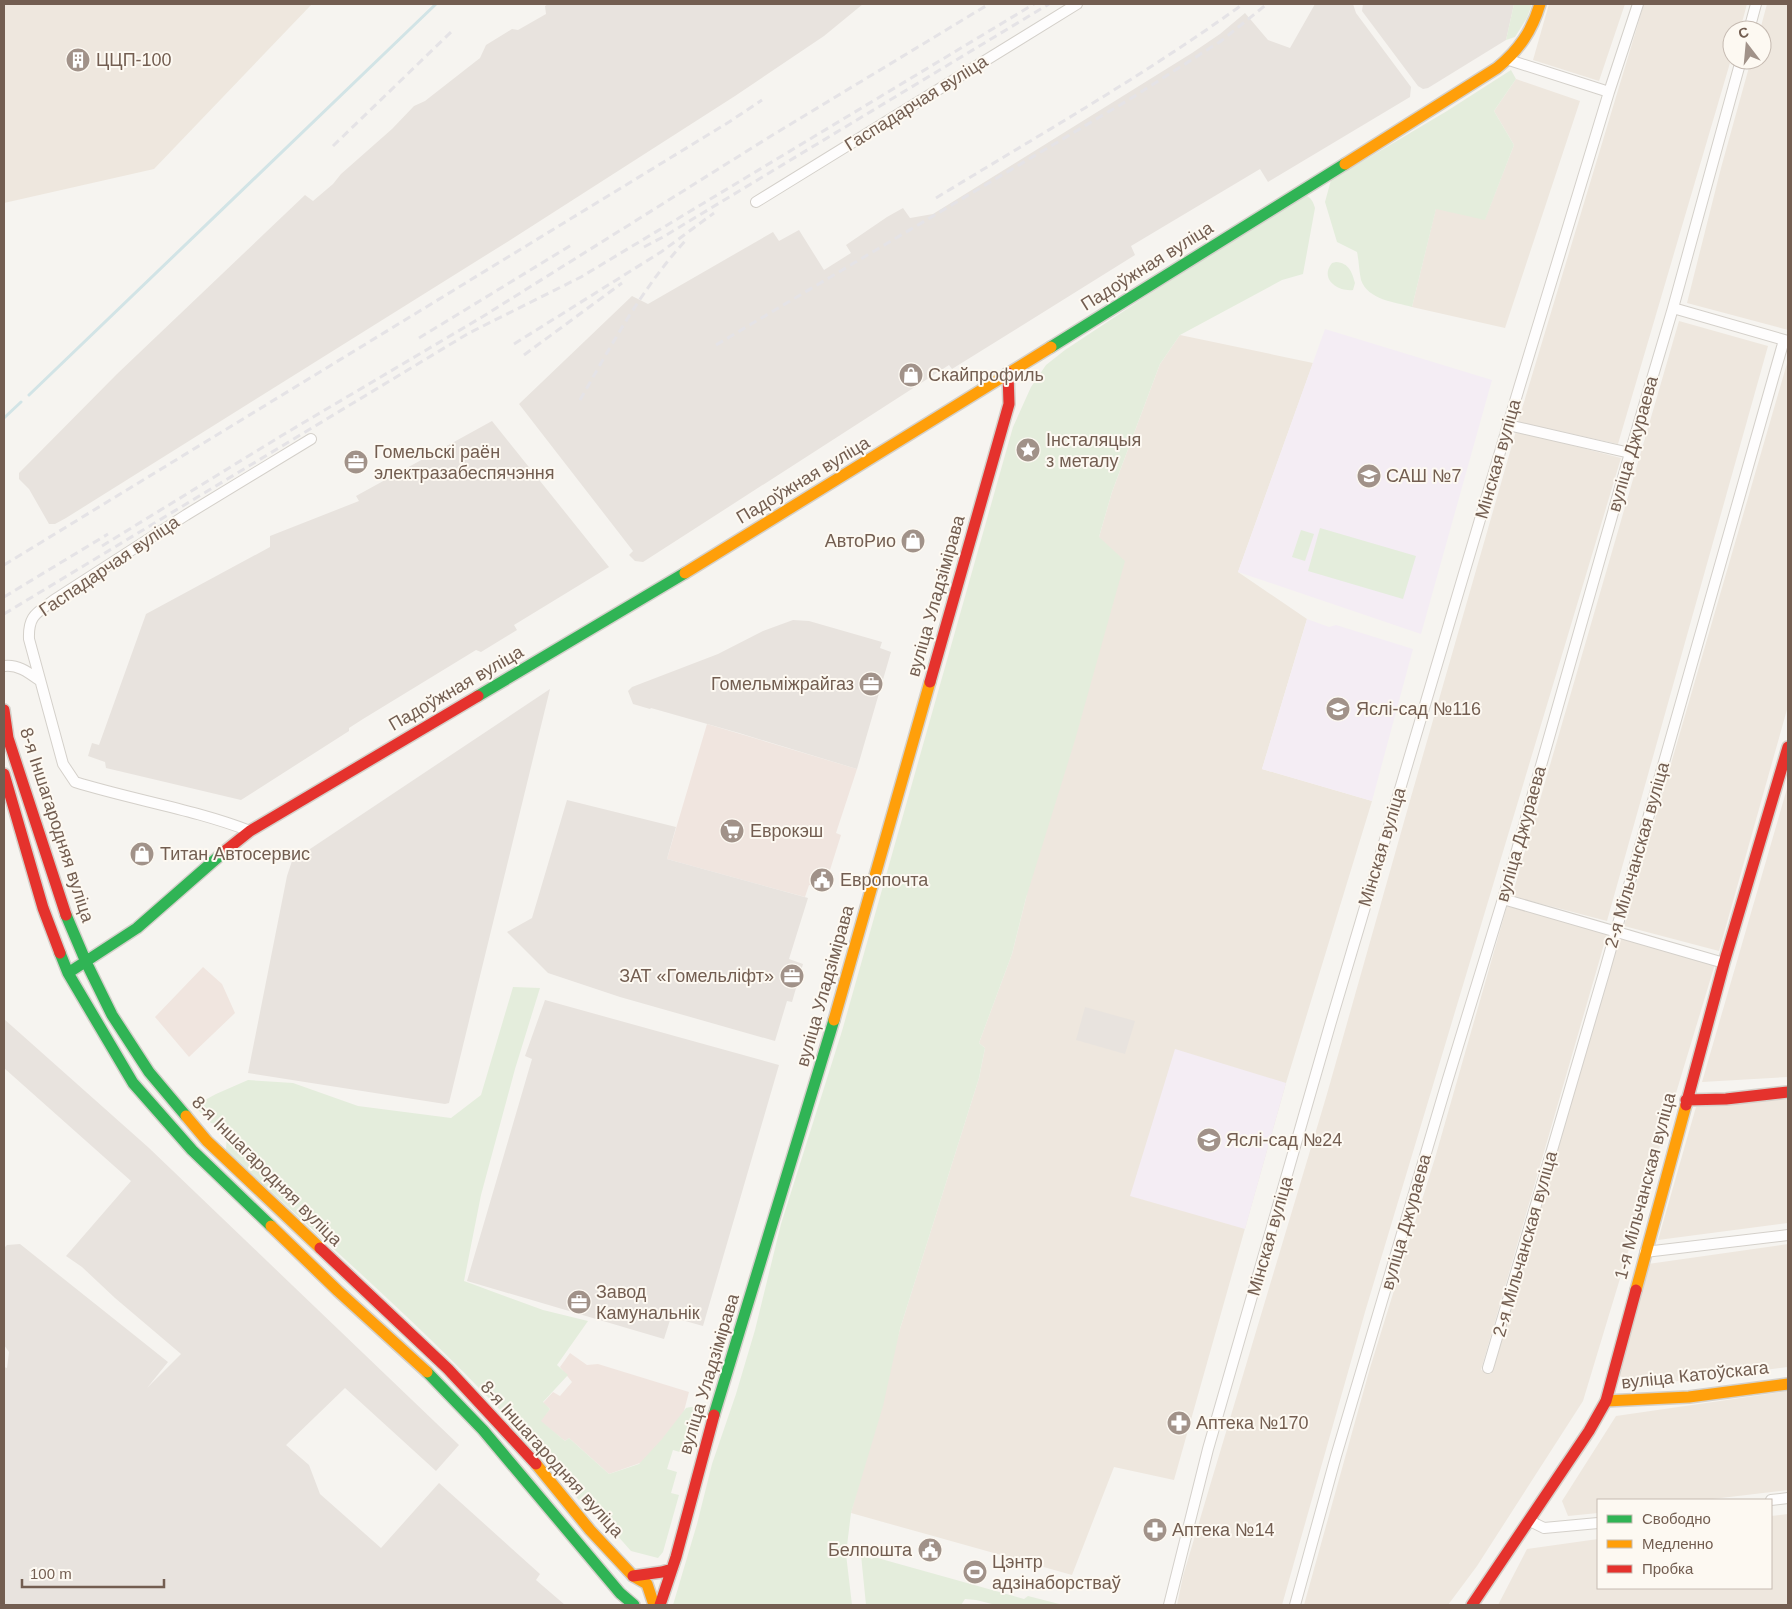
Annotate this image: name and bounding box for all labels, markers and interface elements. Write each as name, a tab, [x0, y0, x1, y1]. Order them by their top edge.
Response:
north arrow	[1722, 20, 1772, 70]
text: С	[1736, 23, 1750, 42]
building icon: ЦЦП-100	[65, 47, 91, 73]
place label: ЦЦП-100	[96, 50, 172, 70]
street label: Гаспадарчая вуліца	[841, 50, 992, 155]
street label: Падоўжная вуліца	[1077, 217, 1218, 315]
shop icon: Скайпрофиль	[898, 362, 924, 388]
place label: Скайпрофиль	[928, 365, 1044, 385]
street label: вуліца Джураева	[1604, 373, 1662, 514]
street label: Мінская вуліца	[1471, 396, 1525, 521]
place label: Інсталяцыя з металу	[1046, 430, 1141, 471]
street label: Падоўжная вуліца	[733, 432, 874, 528]
place icon: Інсталяцыя з металу	[1015, 437, 1041, 463]
place label: Гомельскі раён электразабеспячэння	[374, 442, 555, 483]
office icon: Гомельскі раён электразабеспячэння	[343, 449, 369, 475]
school or university icon: САШ №7	[1356, 463, 1382, 489]
place label: САШ №7	[1386, 466, 1461, 486]
street label: Гаспадарчая вуліца	[35, 511, 184, 620]
street label: вуліца Уладзімірава	[903, 512, 969, 679]
shop icon: АвтоРио	[900, 528, 926, 554]
place label: АвтоРио	[825, 531, 896, 551]
street label: Падоўжная вуліца	[385, 641, 528, 735]
office icon: Гомельміжрайгаз	[858, 671, 884, 697]
place label: Гомельміжрайгаз	[711, 674, 854, 694]
school or university icon: Яслі-сад №116	[1325, 696, 1351, 722]
place label: Яслі-сад №116	[1356, 699, 1481, 719]
street label: 8-я Іншагародняя вуліца	[16, 725, 98, 926]
street label: 2-я Мільчанская вуліца	[1601, 759, 1673, 950]
street label: вуліца Джураева	[1492, 763, 1550, 904]
street label: Мінская вуліца	[1354, 784, 1410, 909]
supermarket icon: Еврокэш	[719, 818, 745, 844]
place label: Еврокэш	[750, 821, 823, 841]
shop icon: Титан Автосервис	[129, 841, 155, 867]
place label: Титан Автосервис	[160, 844, 310, 864]
public building icon: Европочта	[809, 867, 835, 893]
place label: Европочта	[840, 870, 929, 890]
street label: вуліца Уладзімірава	[792, 902, 858, 1069]
office icon: ЗАТ «Гомельліфт»	[779, 963, 805, 989]
place label: ЗАТ «Гомельліфт»	[619, 966, 774, 986]
street label: 1-я Мільчанская вуліца	[1610, 1090, 1680, 1281]
street label: 8-я Іншагародняя вуліца	[188, 1092, 347, 1251]
school or university icon: Яслі-сад №24	[1196, 1127, 1222, 1153]
place label: Яслі-сад №24	[1226, 1130, 1342, 1150]
street label: 2-я Мільчанская вуліца	[1489, 1148, 1561, 1339]
street label: вуліца Джураева	[1377, 1151, 1435, 1292]
street label: Мінская вуліца	[1243, 1173, 1297, 1298]
place label: Завод Камунальнік	[596, 1282, 700, 1323]
office icon: Завод Камунальнік	[566, 1289, 592, 1315]
street label: вуліца Уладзімірава	[675, 1290, 743, 1457]
street label: вуліца Катоўскага	[1620, 1357, 1771, 1393]
street label: 8-я Іншагародняя вуліца	[476, 1377, 628, 1542]
pharmacy icon: Аптека №170	[1166, 1410, 1192, 1436]
place label: Аптека №170	[1196, 1413, 1308, 1433]
legend	[1597, 1499, 1772, 1589]
text: Свободно	[1642, 1510, 1711, 1527]
pharmacy icon: Аптека №14	[1142, 1517, 1168, 1543]
place label: Аптека №14	[1172, 1520, 1274, 1540]
text: Медленно	[1642, 1535, 1713, 1552]
public building icon: Белпошта	[917, 1537, 943, 1563]
place label: Белпошта	[828, 1540, 913, 1560]
place label: Цэнтр адзінаборстваў	[992, 1552, 1121, 1593]
scale bar	[22, 1556, 165, 1588]
sports icon: Цэнтр адзінаборстваў	[962, 1559, 988, 1585]
text: Пробка	[1642, 1560, 1694, 1577]
text: 100 m	[30, 1565, 72, 1582]

